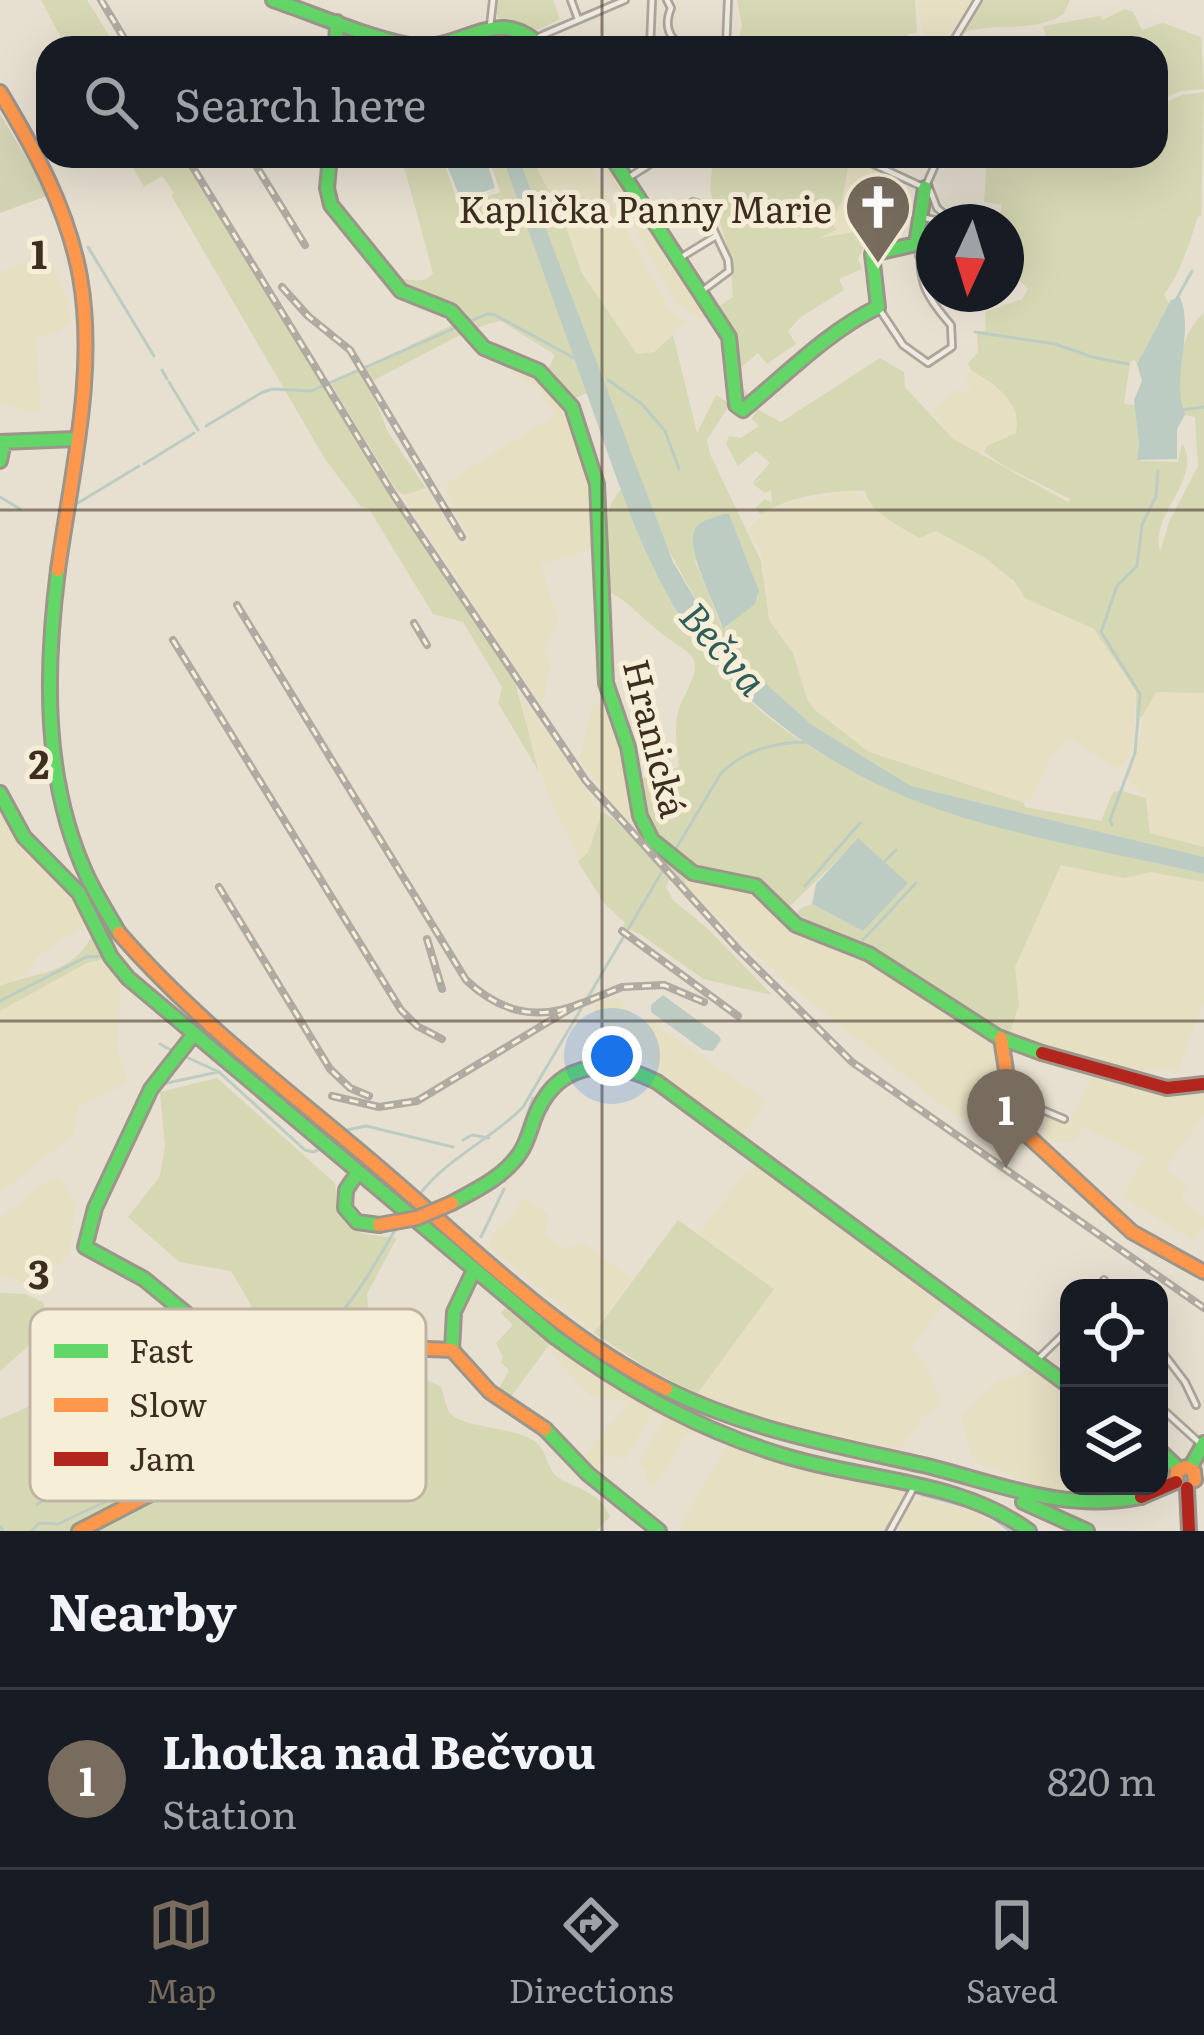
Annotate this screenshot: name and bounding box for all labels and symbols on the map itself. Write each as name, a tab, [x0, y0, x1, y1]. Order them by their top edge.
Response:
church icon: Kaplička Panny Marie	[843, 172, 913, 266]
place label: Kaplička Panny Marie	[458, 181, 832, 234]
north arrow	[916, 204, 1024, 312]
text: 1	[31, 223, 47, 281]
water label: Bečva	[668, 588, 782, 707]
street label: Hranická	[612, 653, 702, 823]
text: 2	[29, 733, 49, 791]
your location	[582, 1026, 642, 1086]
pin: 1	[967, 1069, 1045, 1168]
text: 3	[28, 1243, 50, 1301]
legend	[30, 1309, 426, 1501]
text: Fast	[129, 1324, 194, 1373]
text: Slow	[129, 1378, 207, 1427]
text: Jam	[129, 1432, 196, 1481]

